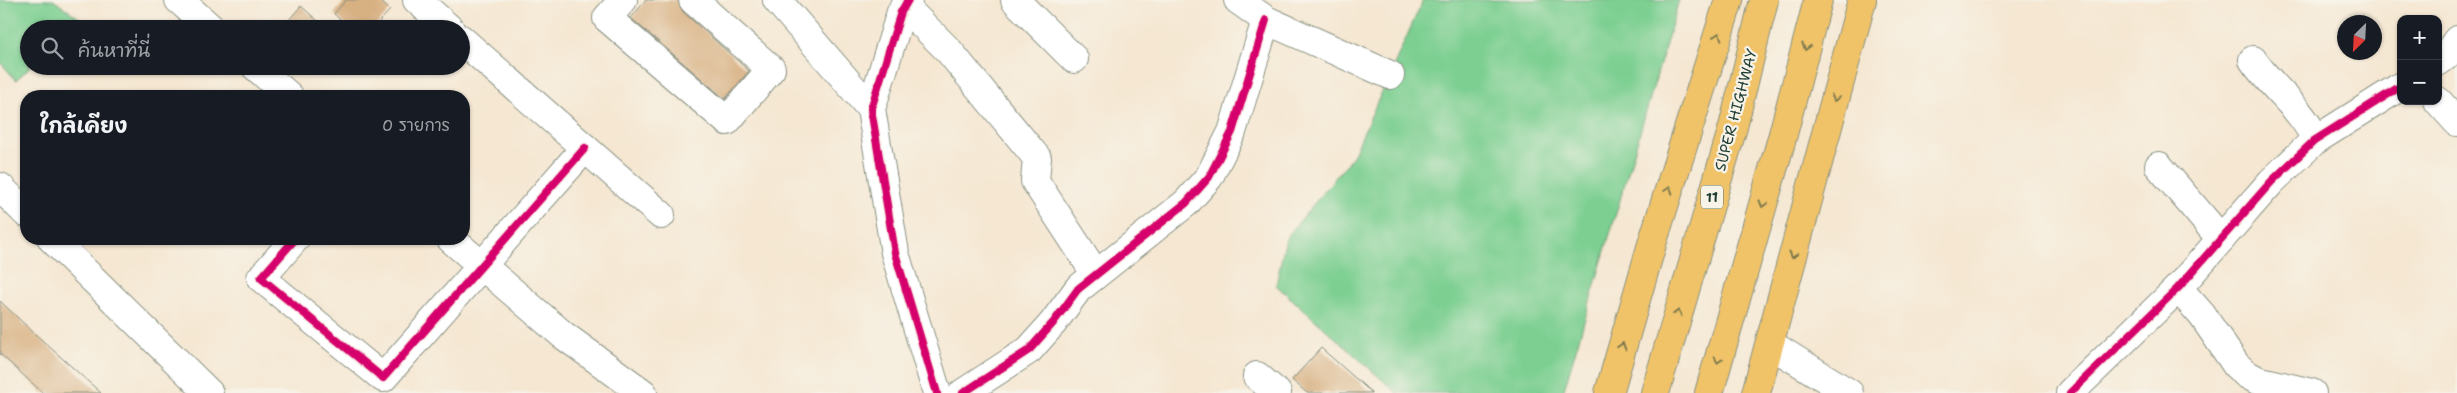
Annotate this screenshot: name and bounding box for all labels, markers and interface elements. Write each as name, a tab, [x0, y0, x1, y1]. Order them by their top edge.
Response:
north arrow	[2337, 15, 2382, 60]
map controls	[2397, 15, 2442, 105]
button: +	[2397, 15, 2442, 60]
search box	[20, 20, 470, 75]
one-way arrow	[1712, 32, 1722, 40]
icon: search	[38, 34, 66, 62]
text: ค้นหาที่นี่	[78, 38, 150, 63]
one-way arrow	[1801, 43, 1812, 52]
street label: SUPER HIGHWAY	[1710, 47, 1762, 173]
button: −	[2397, 60, 2442, 105]
one-way arrow	[1831, 93, 1841, 101]
text: ใกล้เคียง	[40, 112, 127, 140]
text: 0 รายการ	[382, 115, 450, 136]
road number: 11	[1701, 186, 1723, 208]
one-way arrow	[1663, 187, 1673, 195]
one-way arrow	[1759, 199, 1769, 208]
one-way arrow	[1789, 250, 1799, 258]
one-way arrow	[1673, 309, 1683, 317]
one-way arrow	[1617, 343, 1627, 351]
one-way arrow	[1714, 356, 1724, 364]

